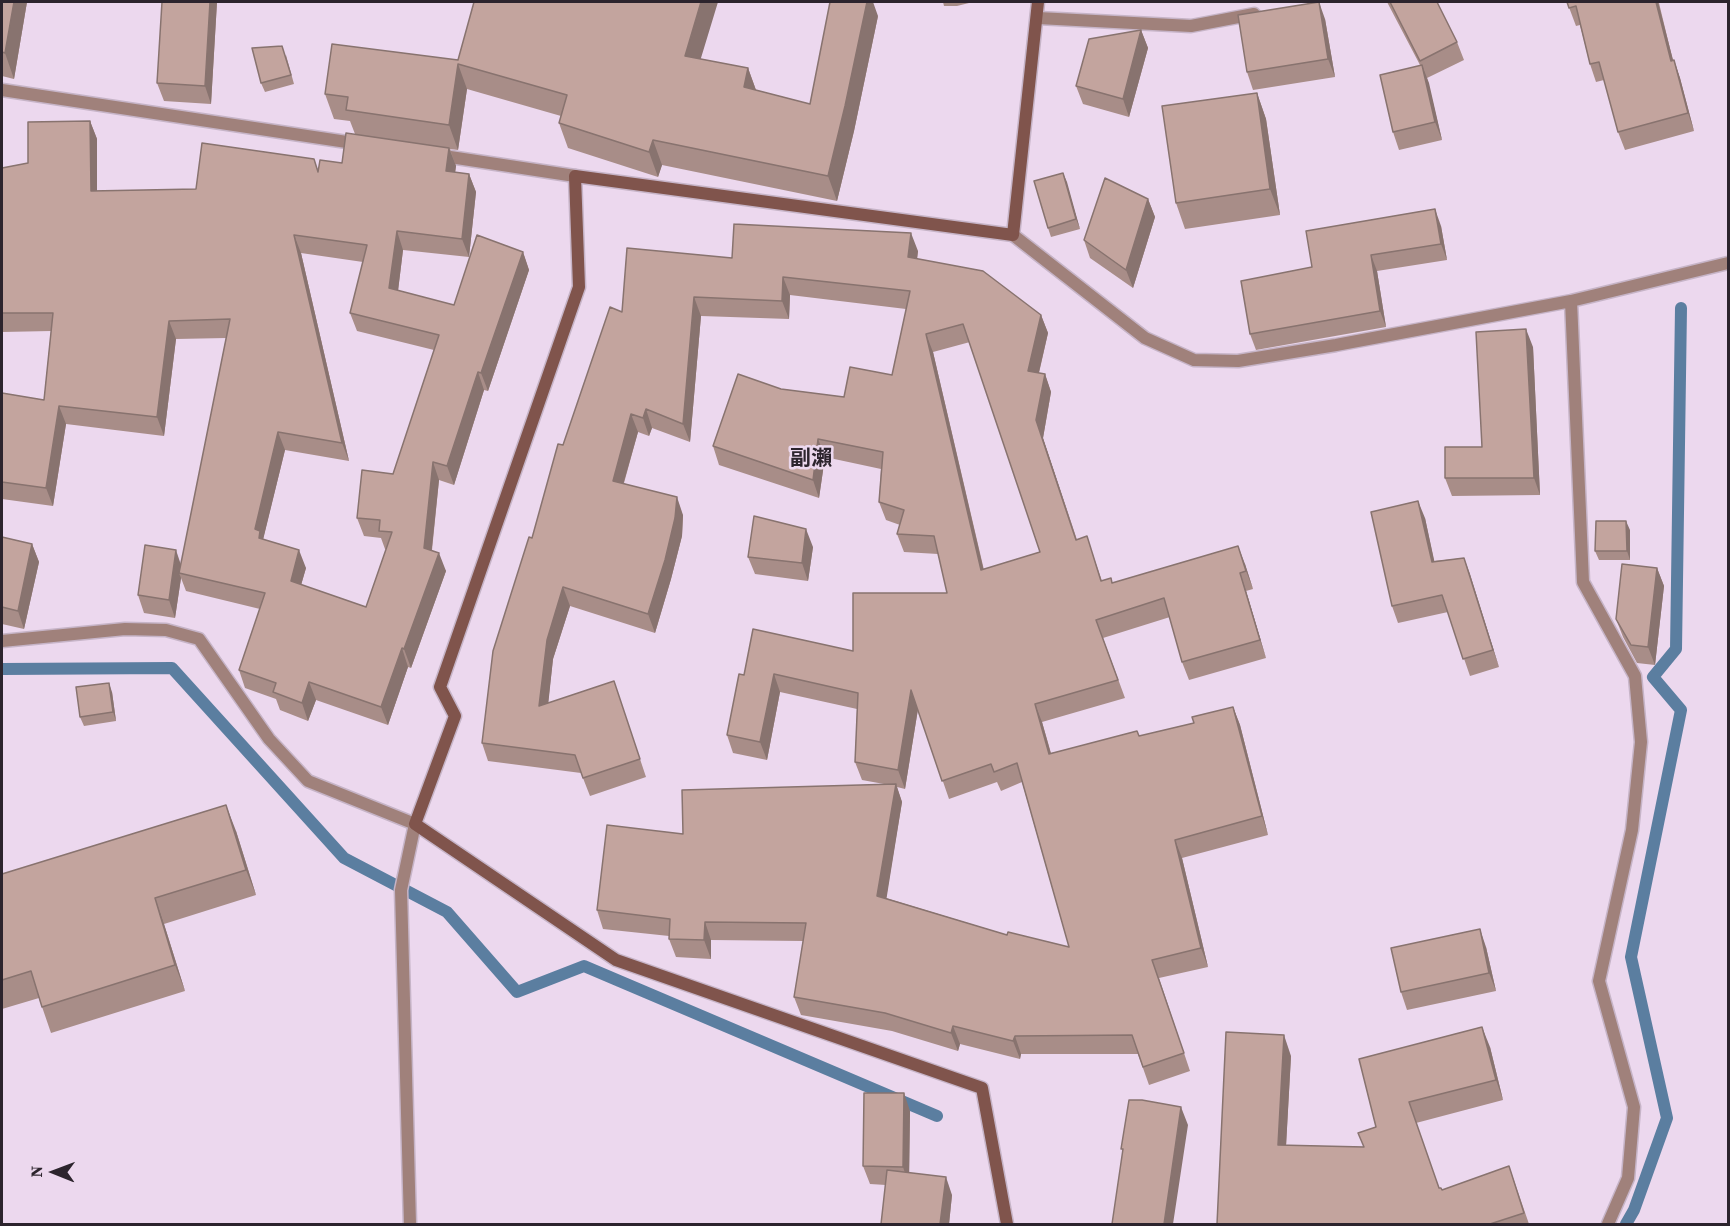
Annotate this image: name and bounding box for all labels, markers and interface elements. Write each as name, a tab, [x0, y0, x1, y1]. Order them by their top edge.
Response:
district label: 副瀨	[790, 447, 832, 473]
north arrow	[24, 1142, 84, 1202]
text: N	[25, 1166, 47, 1178]

